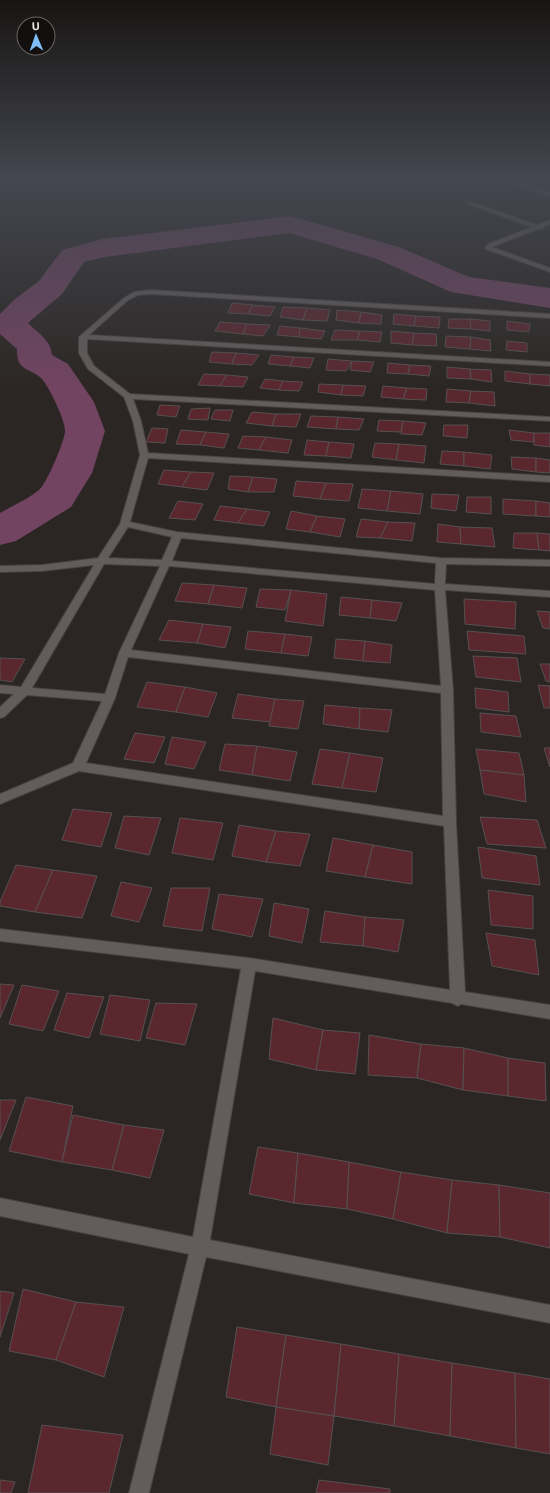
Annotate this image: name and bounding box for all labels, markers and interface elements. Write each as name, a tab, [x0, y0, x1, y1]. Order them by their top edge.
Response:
north arrow	[16, 16, 56, 56]
text: U	[31, 18, 40, 33]

